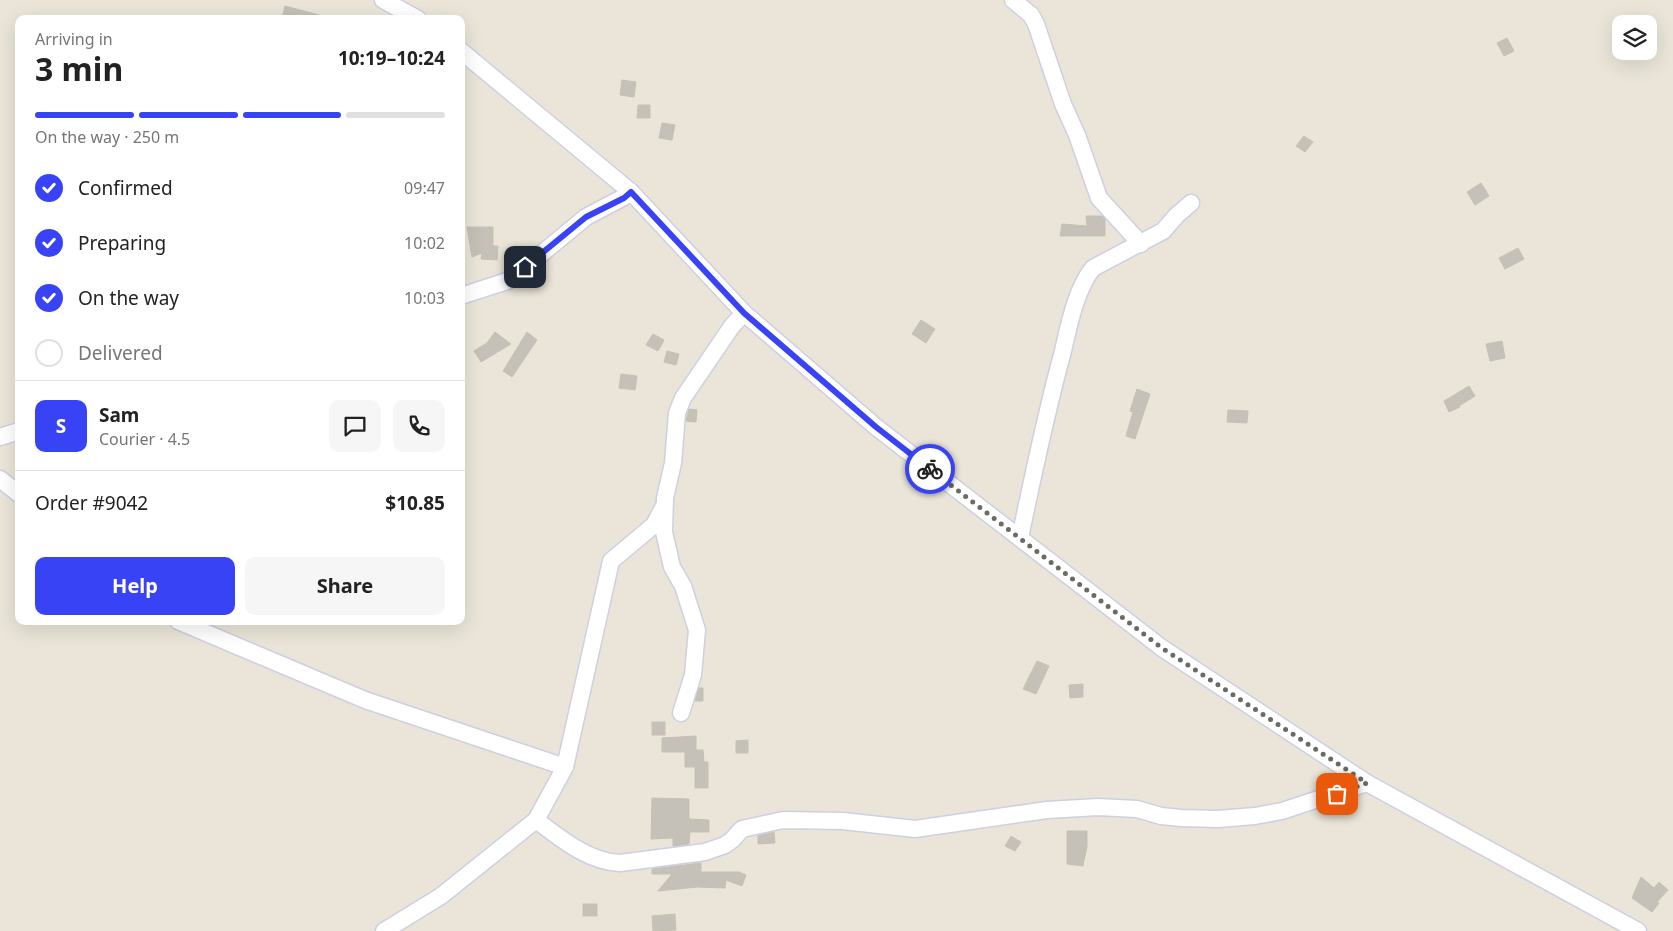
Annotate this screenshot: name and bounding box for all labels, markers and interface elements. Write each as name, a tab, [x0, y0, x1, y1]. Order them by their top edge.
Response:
map controls	[1612, 15, 1657, 60]
button: layers	[1612, 15, 1657, 60]
text: Arriving in	[35, 28, 113, 50]
text: 10:19–10:24	[338, 45, 445, 71]
text: 3 min	[35, 47, 123, 90]
text: On the way · 250 m	[35, 126, 179, 148]
icon: check	[35, 174, 63, 202]
text: Confirmed	[78, 175, 173, 201]
text: 09:47	[404, 177, 445, 199]
icon: check	[35, 229, 63, 257]
text: Preparing	[78, 230, 166, 256]
text: 10:02	[404, 232, 445, 254]
pin	[504, 246, 546, 288]
icon: home	[511, 253, 539, 281]
icon: check	[35, 284, 63, 312]
text: On the way	[78, 285, 179, 311]
text: 10:03	[404, 287, 445, 309]
text: Delivered	[78, 340, 163, 366]
button: chat	[329, 400, 381, 452]
button: phone	[393, 400, 445, 452]
text: Sam	[99, 402, 139, 428]
text: S	[56, 413, 66, 439]
text: Courier · 4.5	[99, 428, 190, 450]
courier	[905, 444, 955, 494]
icon: bike	[916, 455, 944, 483]
text: Order #9042	[35, 490, 148, 516]
text: $10.85	[385, 490, 445, 516]
button: Help	[35, 557, 235, 615]
button: Share	[245, 557, 445, 615]
pin	[1316, 773, 1358, 815]
icon: bag	[1323, 780, 1351, 808]

